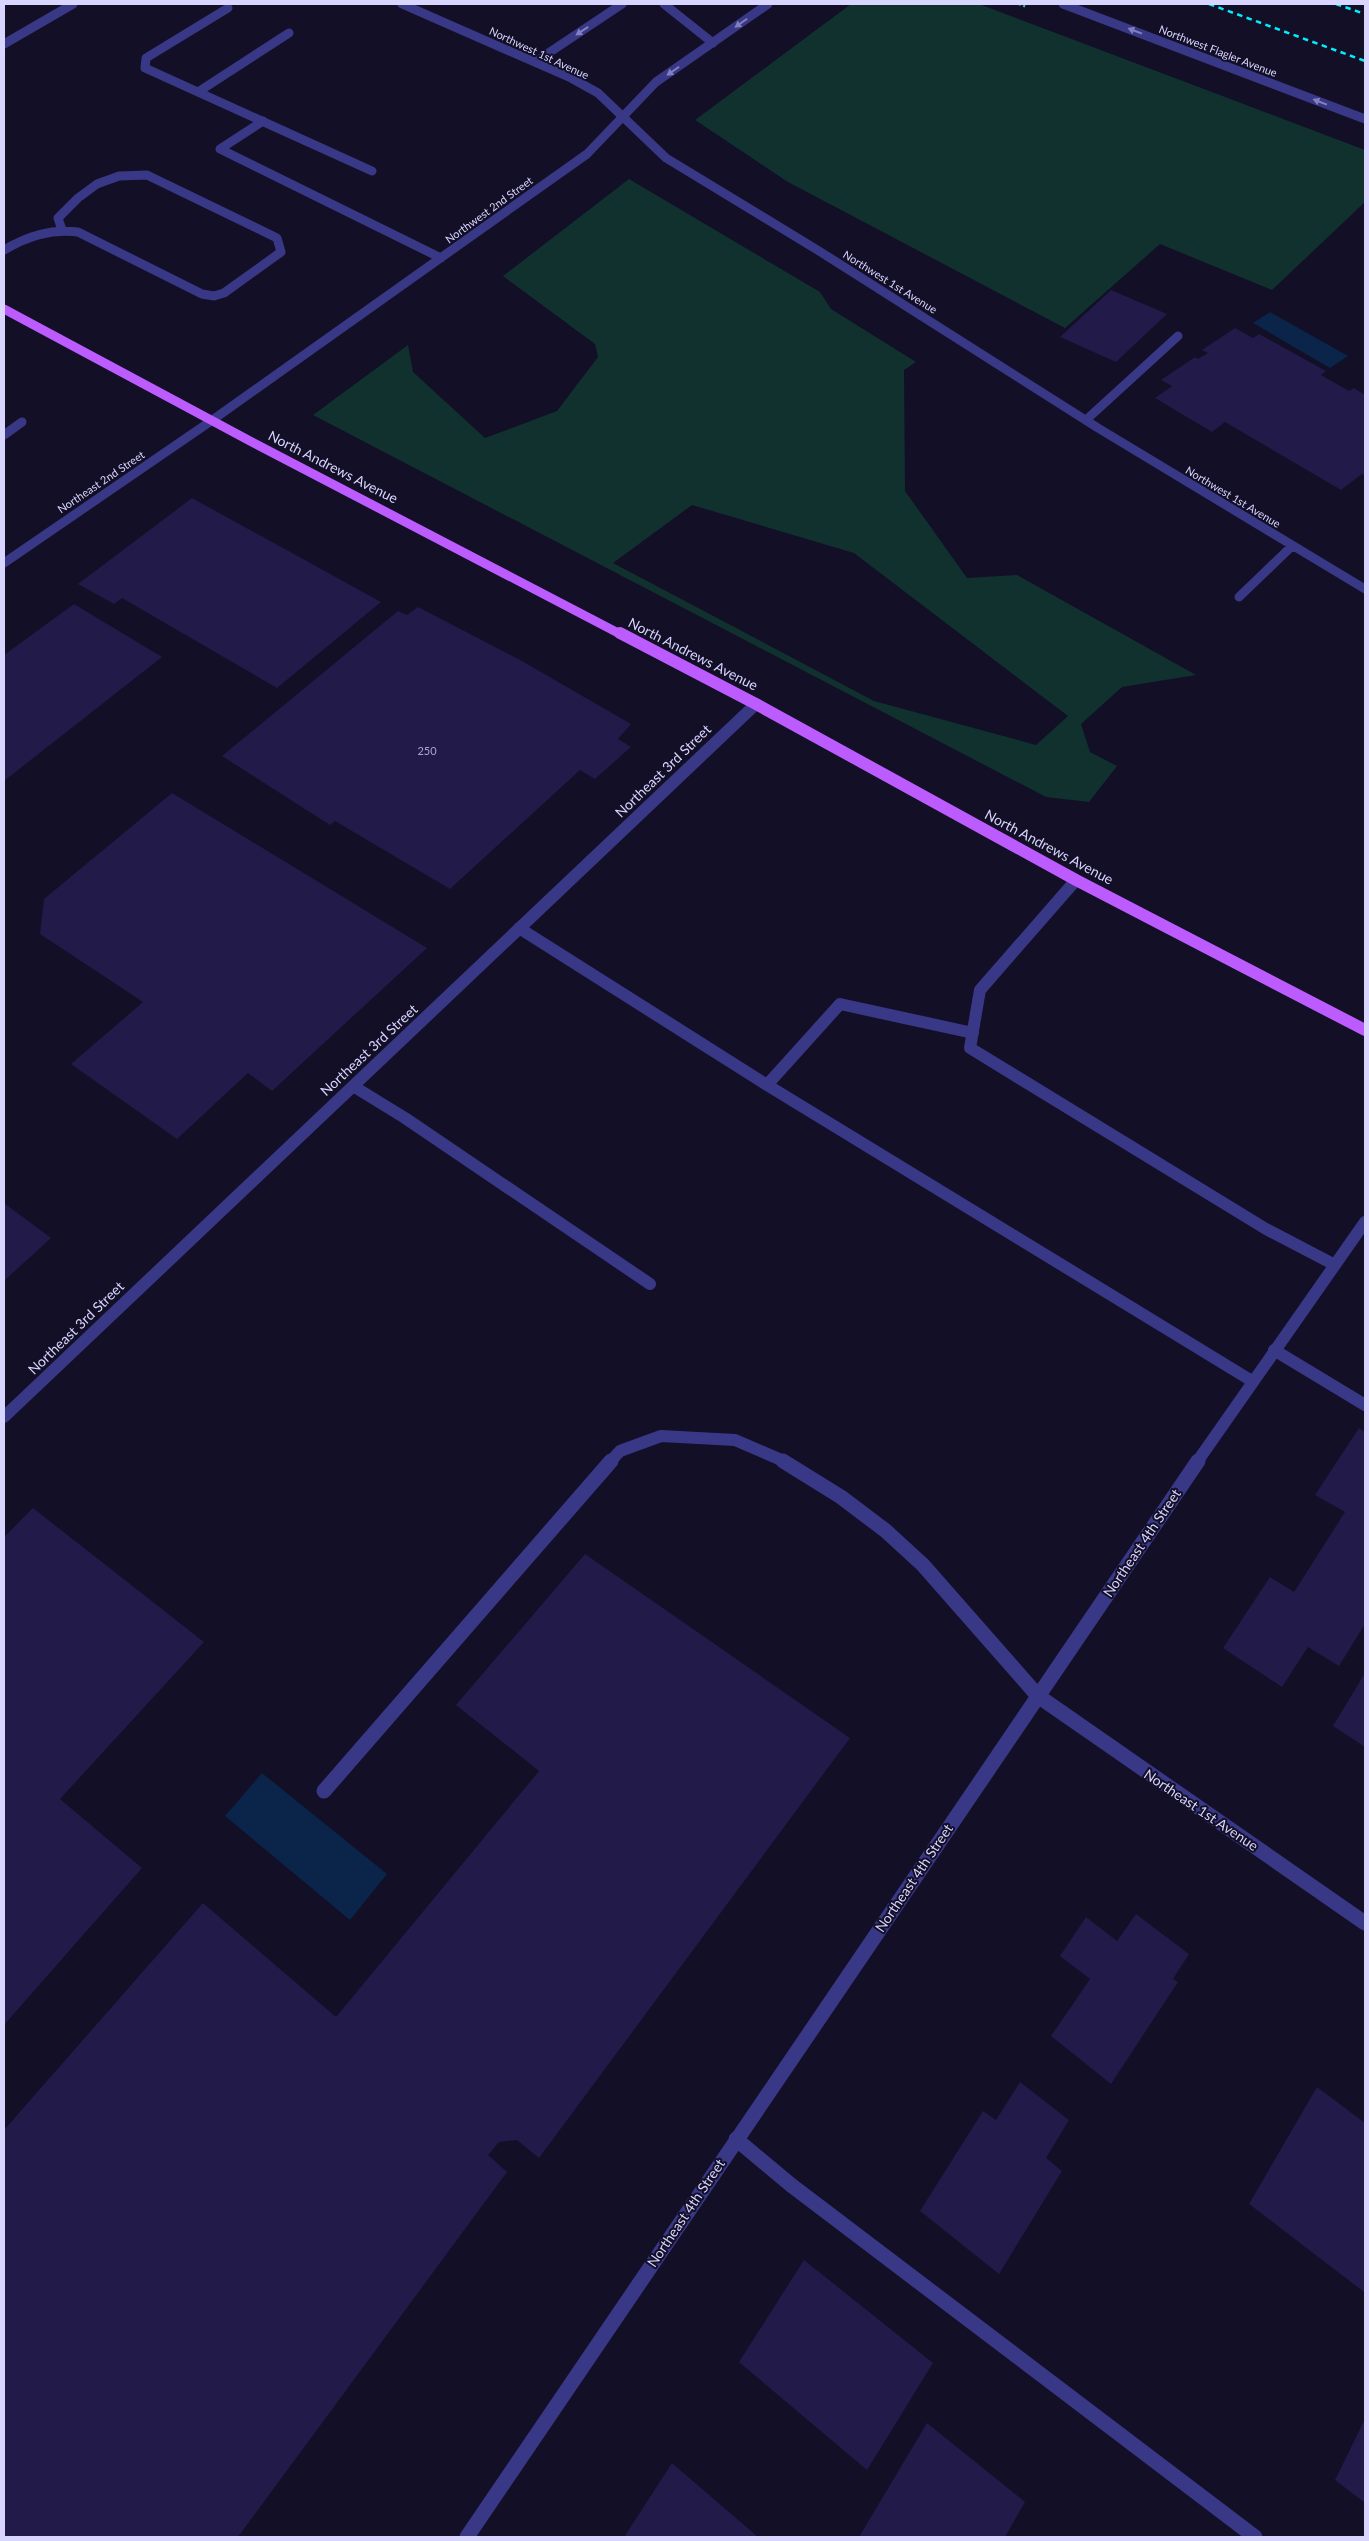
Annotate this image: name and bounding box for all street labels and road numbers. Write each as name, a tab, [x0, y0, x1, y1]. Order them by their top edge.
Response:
street label: Northwest Flagler Avenue	[1157, 22, 1279, 79]
street label: Northwest 1st Avenue	[487, 24, 591, 81]
street label: Northwest 2nd Street	[442, 173, 535, 246]
street label: Northwest 1st Avenue	[841, 247, 940, 316]
street label: North Andrews Avenue	[266, 426, 401, 507]
street label: Northeast 2nd Street	[55, 448, 147, 515]
street label: Northwest 1st Avenue	[1183, 463, 1283, 530]
street label: North Andrews Avenue	[626, 613, 761, 694]
street label: Northeast 3rd Street	[611, 721, 714, 821]
street label: North Andrews Avenue	[982, 805, 1116, 888]
street label: Northeast 3rd Street	[317, 1000, 421, 1099]
street label: Northeast 3rd Street	[24, 1278, 127, 1378]
street label: Northeast 4th Street	[1099, 1485, 1184, 1600]
street label: Northeast 1st Avenue	[1141, 1765, 1262, 1854]
street label: Northeast 4th Street	[871, 1820, 956, 1935]
street label: Northeast 4th Street	[643, 2155, 728, 2270]

